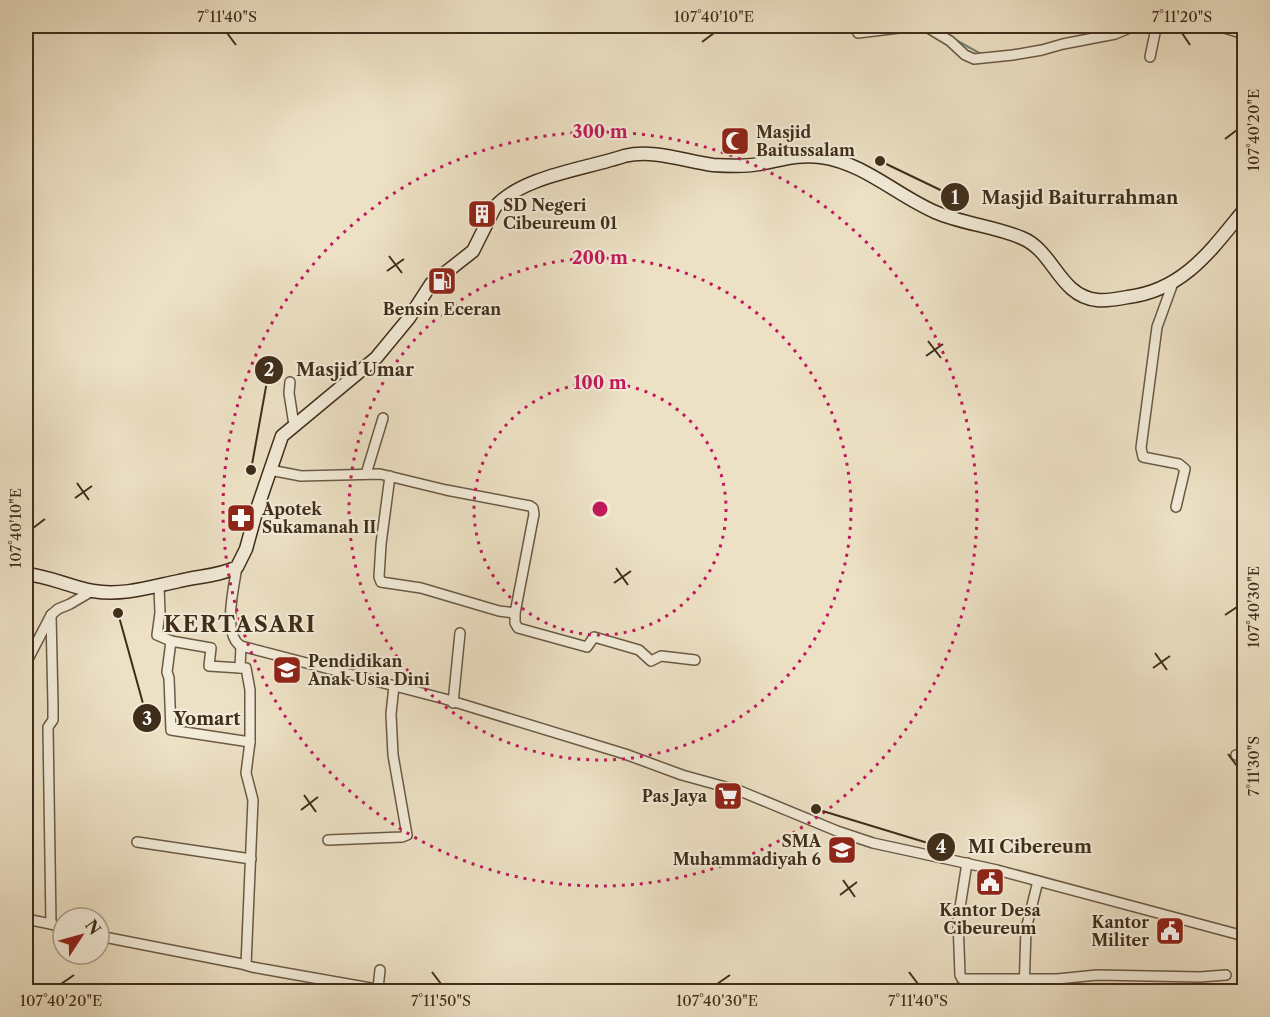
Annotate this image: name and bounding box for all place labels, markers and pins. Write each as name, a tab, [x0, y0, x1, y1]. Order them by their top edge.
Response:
place label: Masjid Baitussalam	[756, 122, 855, 160]
mosque icon: Masjid Baitussalam	[719, 125, 751, 157]
callout: Masjid Baiturrahman	[940, 179, 1191, 215]
place label: SD Negeri Cibeureum 01	[503, 195, 618, 233]
building icon: SD Negeri Cibeureum 01	[466, 198, 498, 230]
fuel station icon: Bensin Eceran	[426, 265, 458, 297]
place label: Bensin Eceran	[383, 299, 501, 319]
callout: Masjid Umar	[254, 352, 426, 388]
place label: Apotek Sukamanah II	[261, 499, 377, 537]
centre of rings	[590, 499, 610, 519]
pharmacy icon: Apotek Sukamanah II	[225, 502, 257, 534]
place label: Pendidikan Anak Usia Dini	[307, 651, 430, 689]
school or university icon: Pendidikan Anak Usia Dini	[271, 654, 303, 686]
callout: Yomart	[132, 700, 253, 736]
supermarket icon: Pas Jaya	[712, 780, 744, 812]
place label: Pas Jaya	[642, 786, 708, 806]
callout: MI Cibereum	[926, 829, 1104, 865]
place label: SMA Muhammadiyah 6	[673, 831, 822, 869]
school or university icon: SMA Muhammadiyah 6	[826, 834, 858, 866]
public building icon: Kantor Desa Cibeureum	[974, 866, 1006, 898]
place label: Kantor Desa Cibeureum	[939, 900, 1041, 938]
place label: Kantor Militer	[1091, 912, 1149, 950]
public building icon: Kantor Militer	[1154, 915, 1186, 947]

